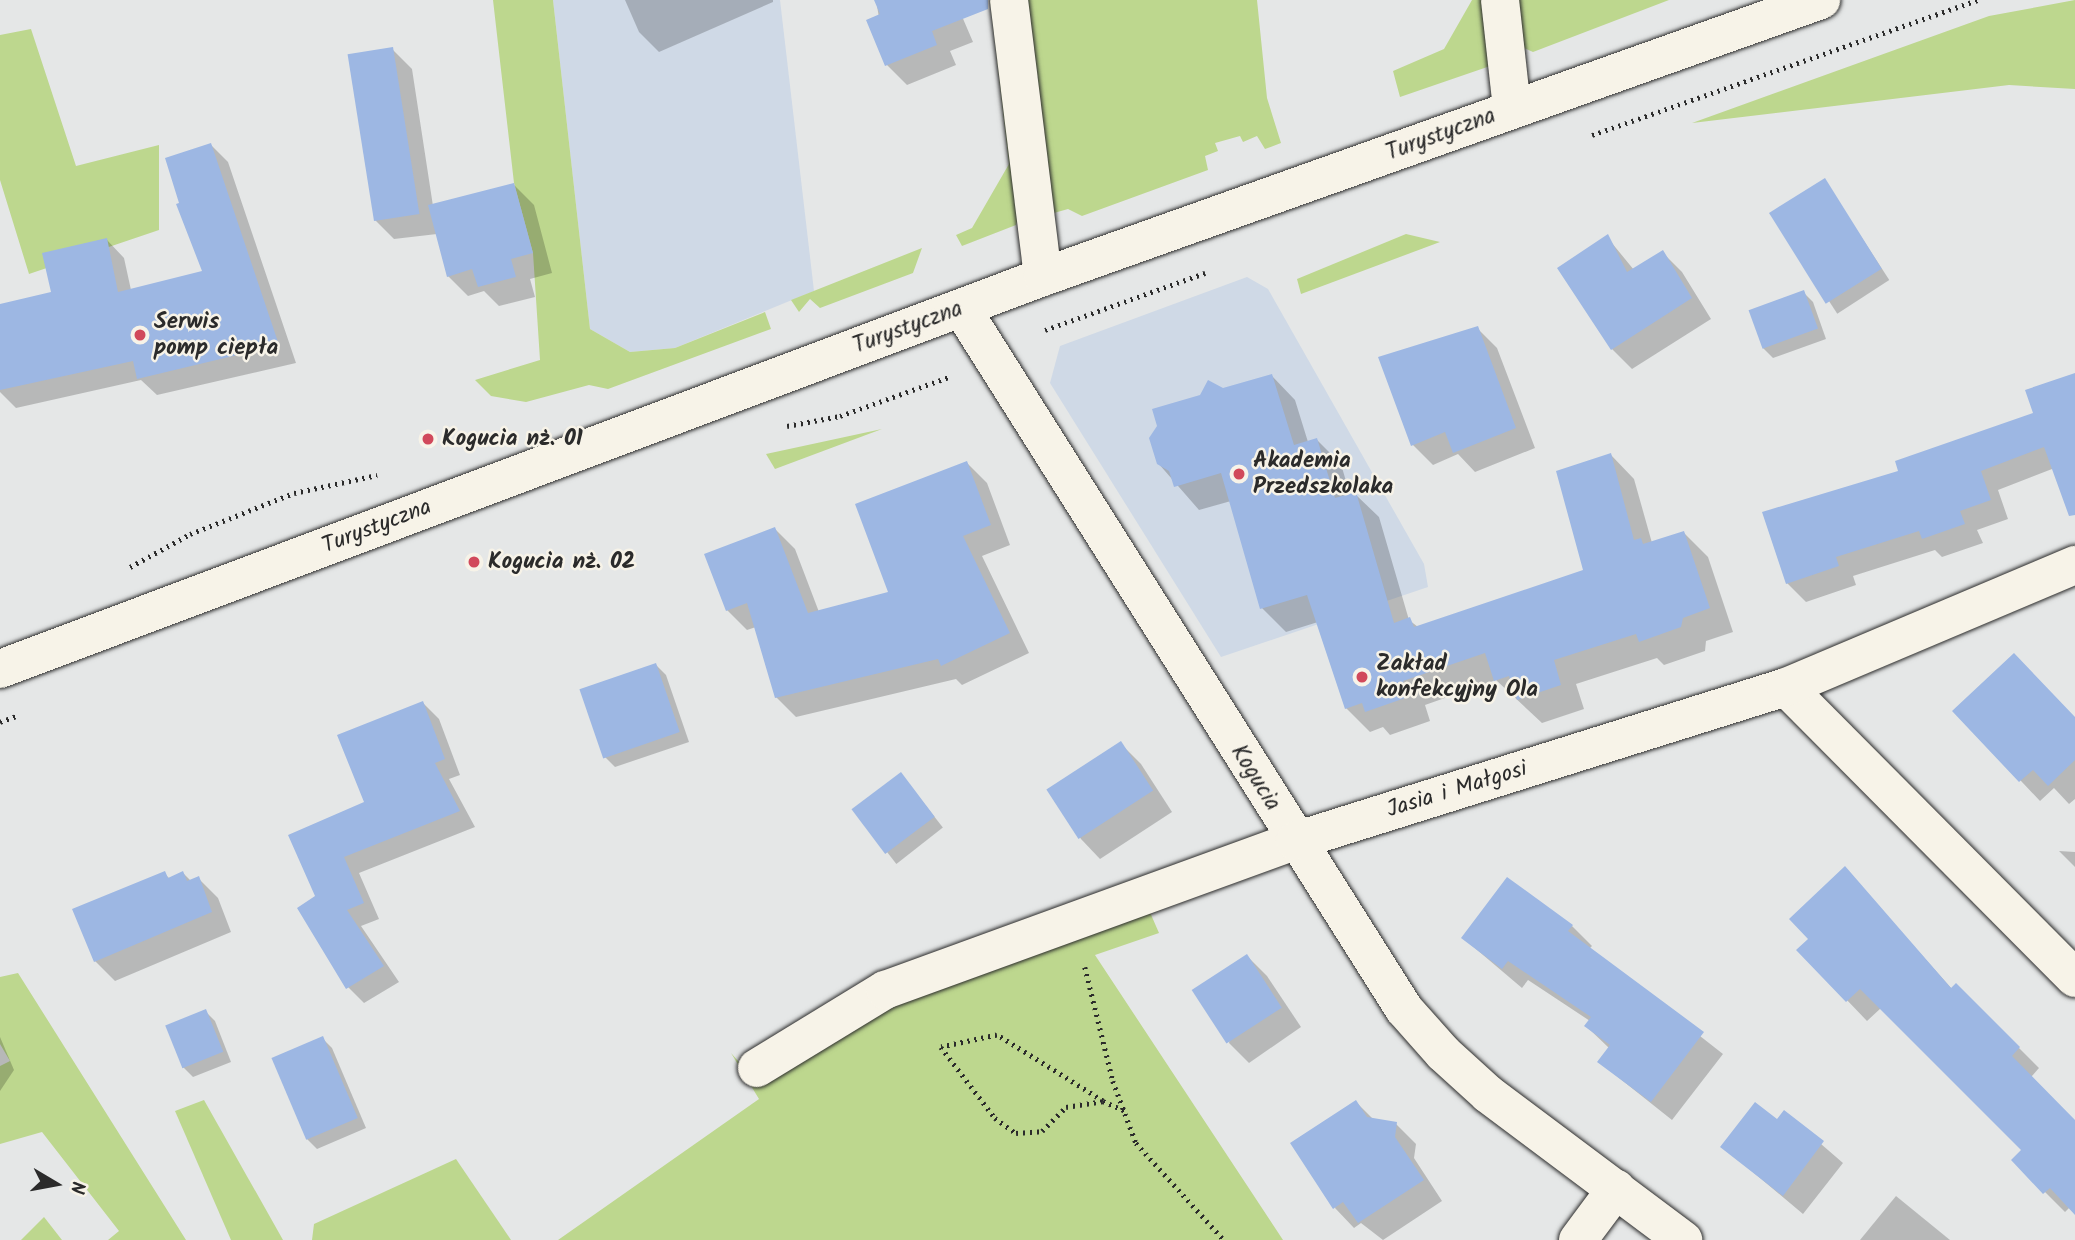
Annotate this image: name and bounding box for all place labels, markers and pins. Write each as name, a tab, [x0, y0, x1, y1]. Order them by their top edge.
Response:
place label: Serwis pomp ciepła	[154, 308, 278, 362]
marker: Serwis pomp ciepła	[132, 327, 148, 343]
place label: Kogucia nż. 01	[442, 425, 583, 453]
marker: Kogucia nż. 01	[420, 431, 436, 447]
place label: Akademia Przedszkolaka	[1253, 447, 1393, 501]
marker: Akademia Przedszkolaka	[1231, 466, 1247, 482]
place label: Kogucia nż. 02	[488, 548, 635, 576]
marker: Kogucia nż. 02	[466, 554, 482, 570]
place label: Zakład konfekcyjny Ola	[1376, 650, 1538, 704]
marker: Zakład konfekcyjny Ola	[1354, 669, 1370, 685]

